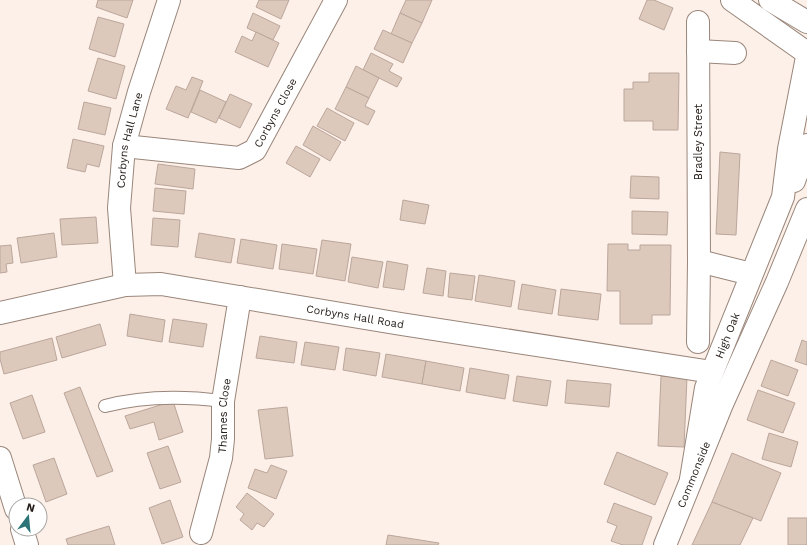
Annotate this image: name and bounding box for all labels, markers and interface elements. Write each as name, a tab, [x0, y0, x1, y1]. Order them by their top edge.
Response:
street label: Corbyns Close	[252, 76, 300, 150]
street label: Corbyns Hall Lane	[115, 91, 146, 189]
street label: Bradley Street	[692, 103, 705, 180]
street label: Corbyns Hall Road	[305, 302, 405, 331]
street label: High Oak	[713, 311, 743, 360]
street label: Thames Close	[216, 377, 234, 454]
street label: Commonside	[675, 440, 713, 510]
north arrow	[8, 497, 48, 537]
text: N	[25, 500, 36, 515]

